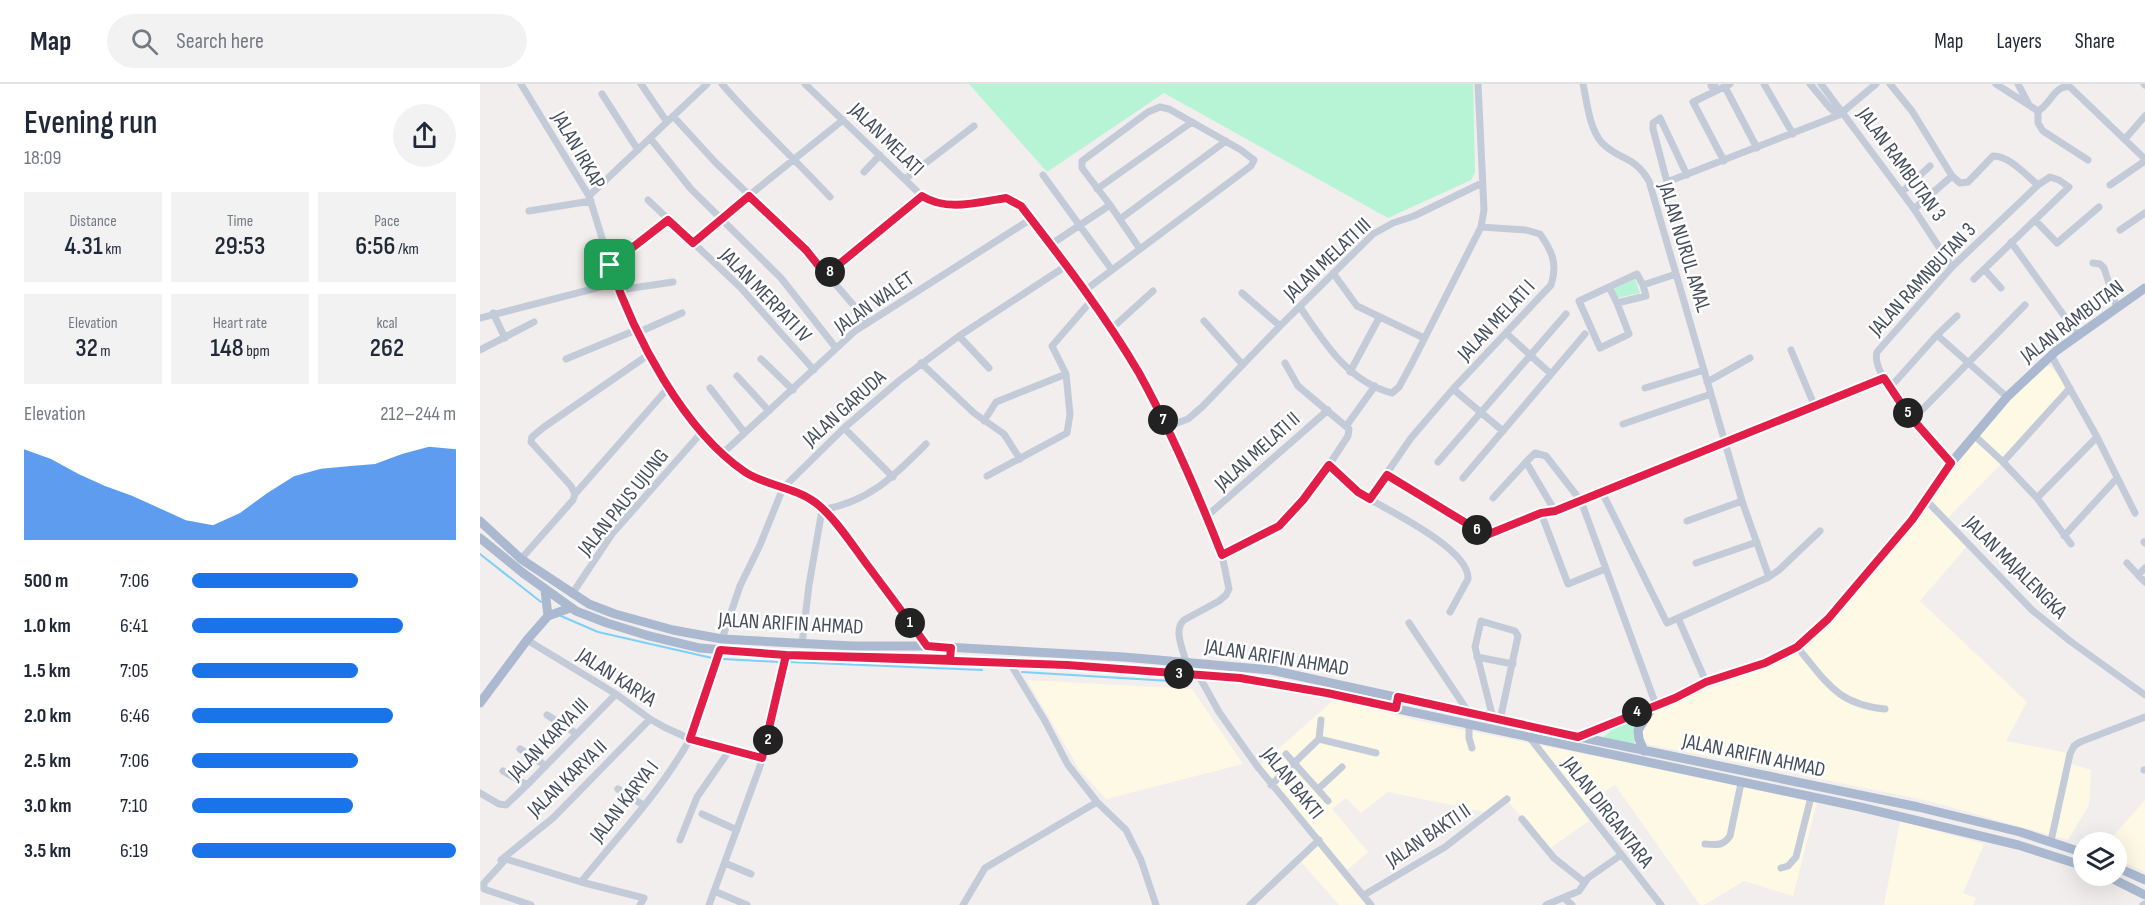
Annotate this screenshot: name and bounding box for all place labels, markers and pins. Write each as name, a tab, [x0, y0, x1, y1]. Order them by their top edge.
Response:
pin	[584, 239, 635, 290]
pin: 8	[815, 257, 845, 287]
pin: 5	[1893, 398, 1923, 428]
pin: 7	[1148, 405, 1178, 435]
pin: 6	[1462, 515, 1492, 545]
pin: 1	[895, 608, 925, 638]
pin: 3	[1164, 659, 1194, 689]
pin: 4	[1622, 697, 1652, 727]
pin: 2	[753, 725, 783, 755]

